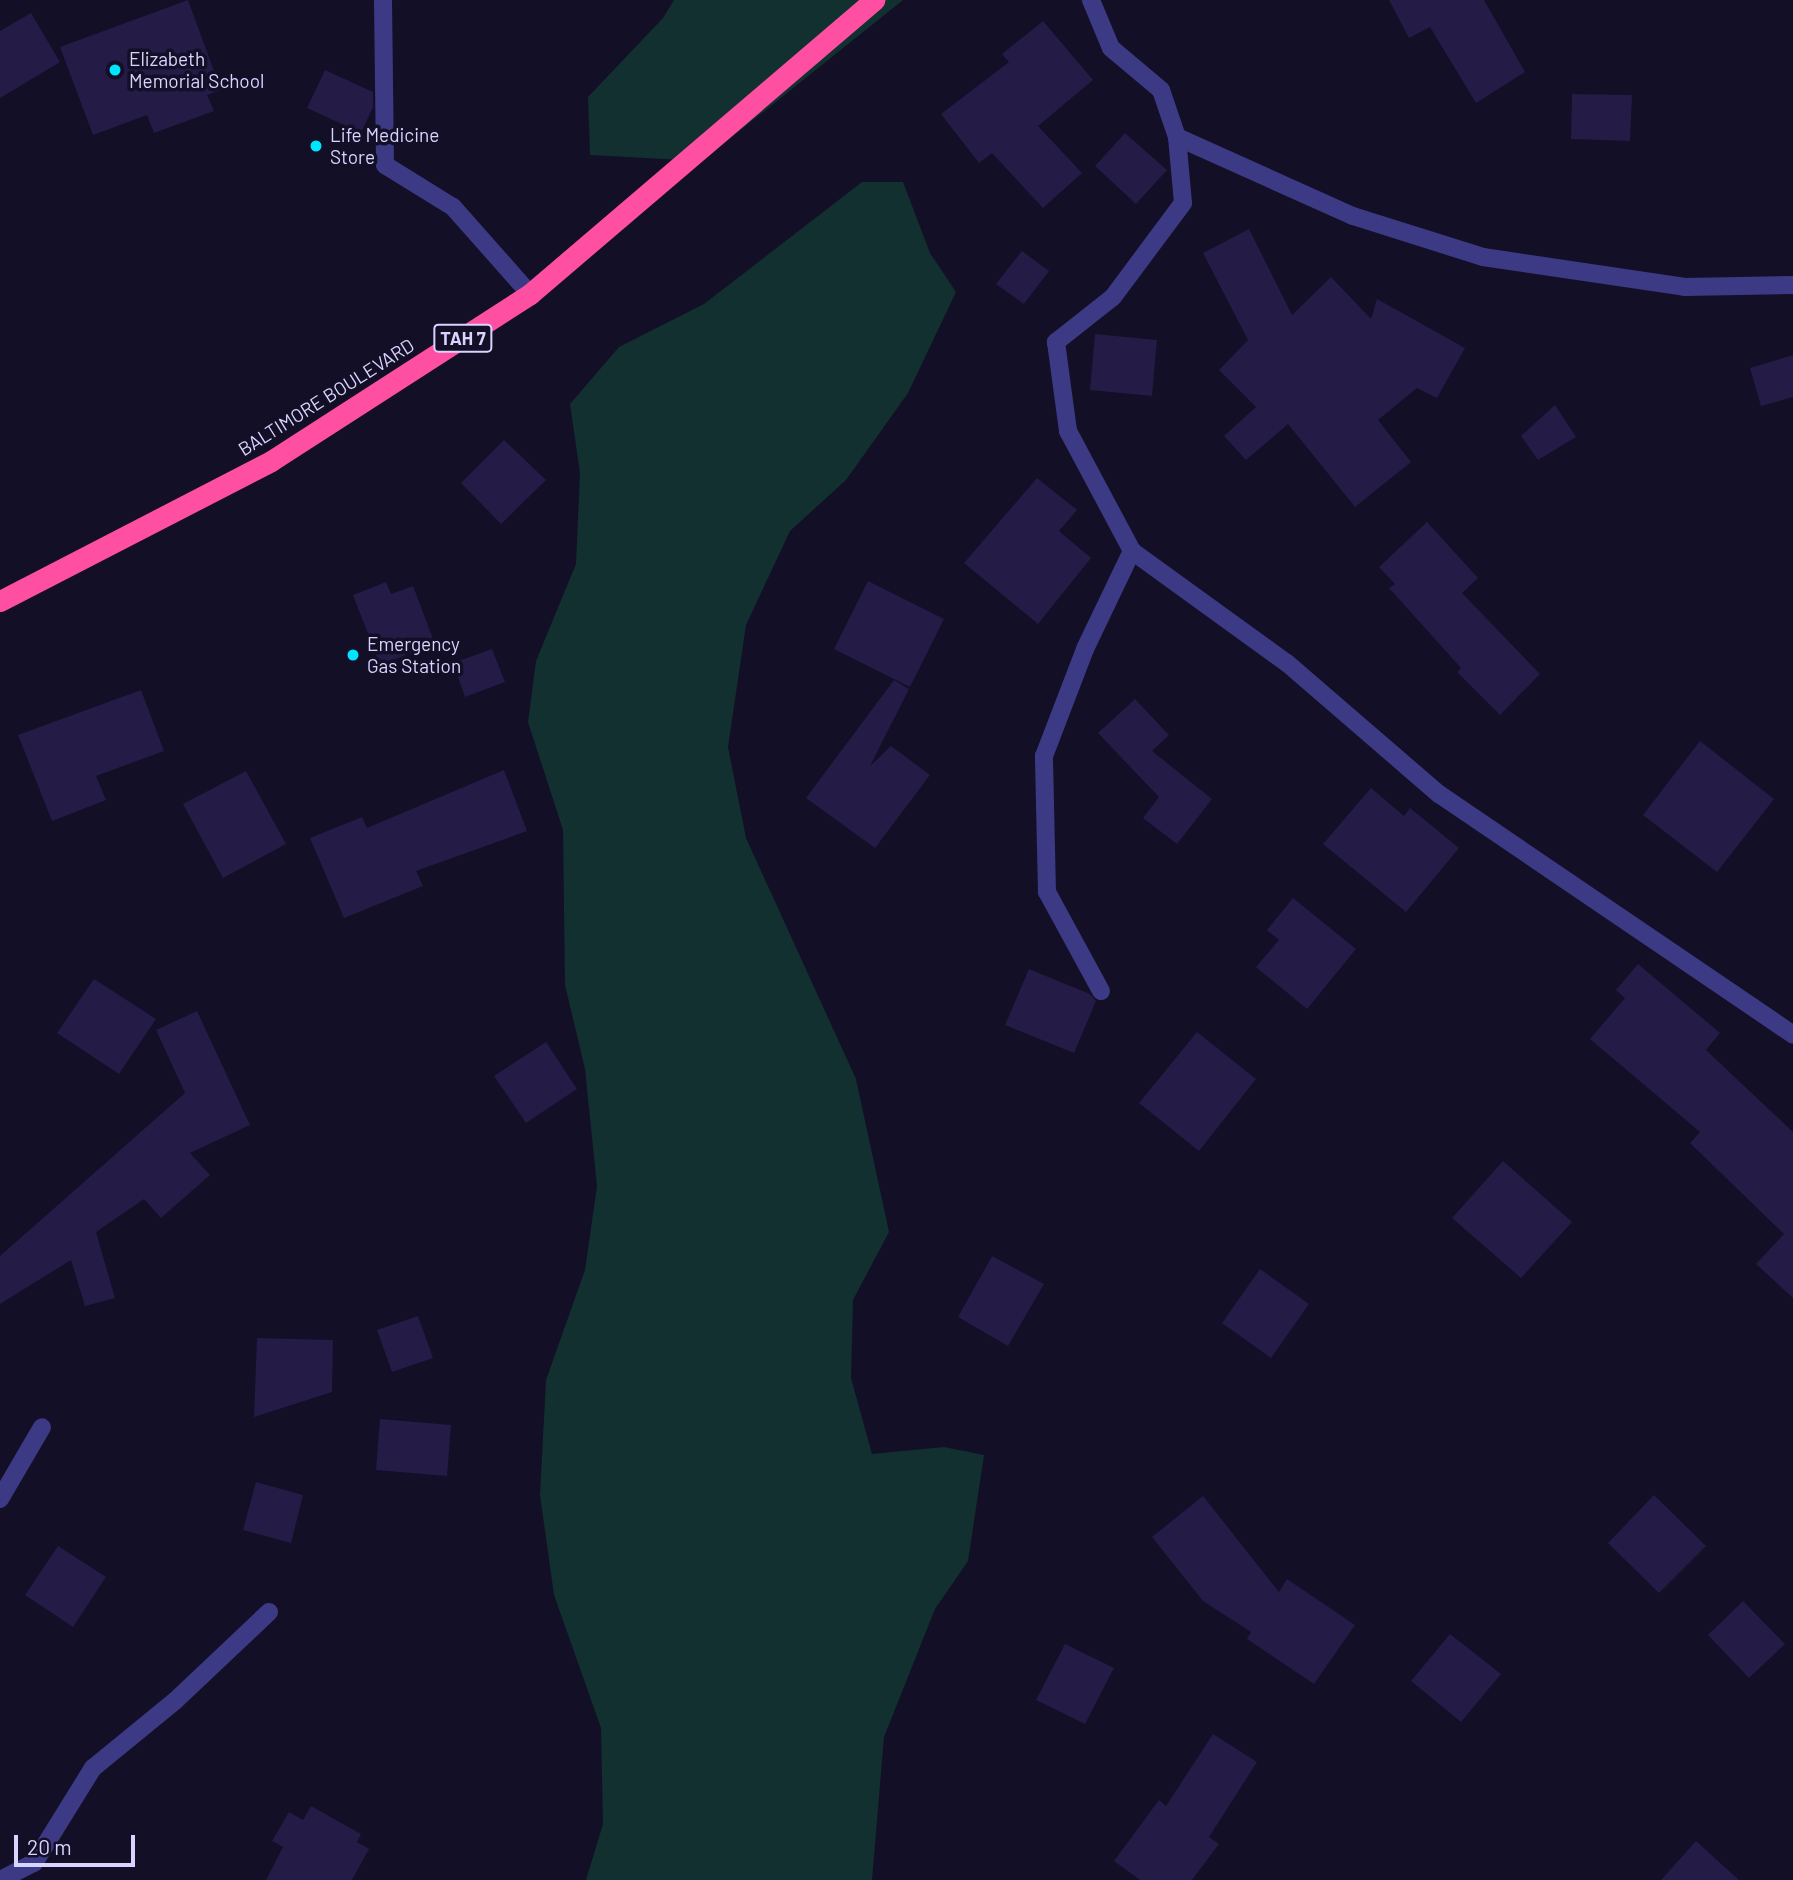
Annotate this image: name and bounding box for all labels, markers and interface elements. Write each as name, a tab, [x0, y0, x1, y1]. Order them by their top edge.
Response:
place label: Elizabeth Memorial School	[129, 48, 264, 92]
marker: Elizabeth Memorial School	[107, 62, 123, 78]
place label: Life Medicine Store	[330, 124, 439, 168]
marker: Life Medicine Store	[308, 138, 324, 154]
road number: TAH 7	[433, 324, 493, 352]
street label: BALTIMORE BOULEVARD	[234, 334, 418, 460]
place label: Emergency Gas Station	[367, 633, 461, 677]
marker: Emergency Gas Station	[345, 647, 361, 663]
scale bar	[18, 1820, 138, 1864]
text: 20 m	[27, 1834, 72, 1859]

